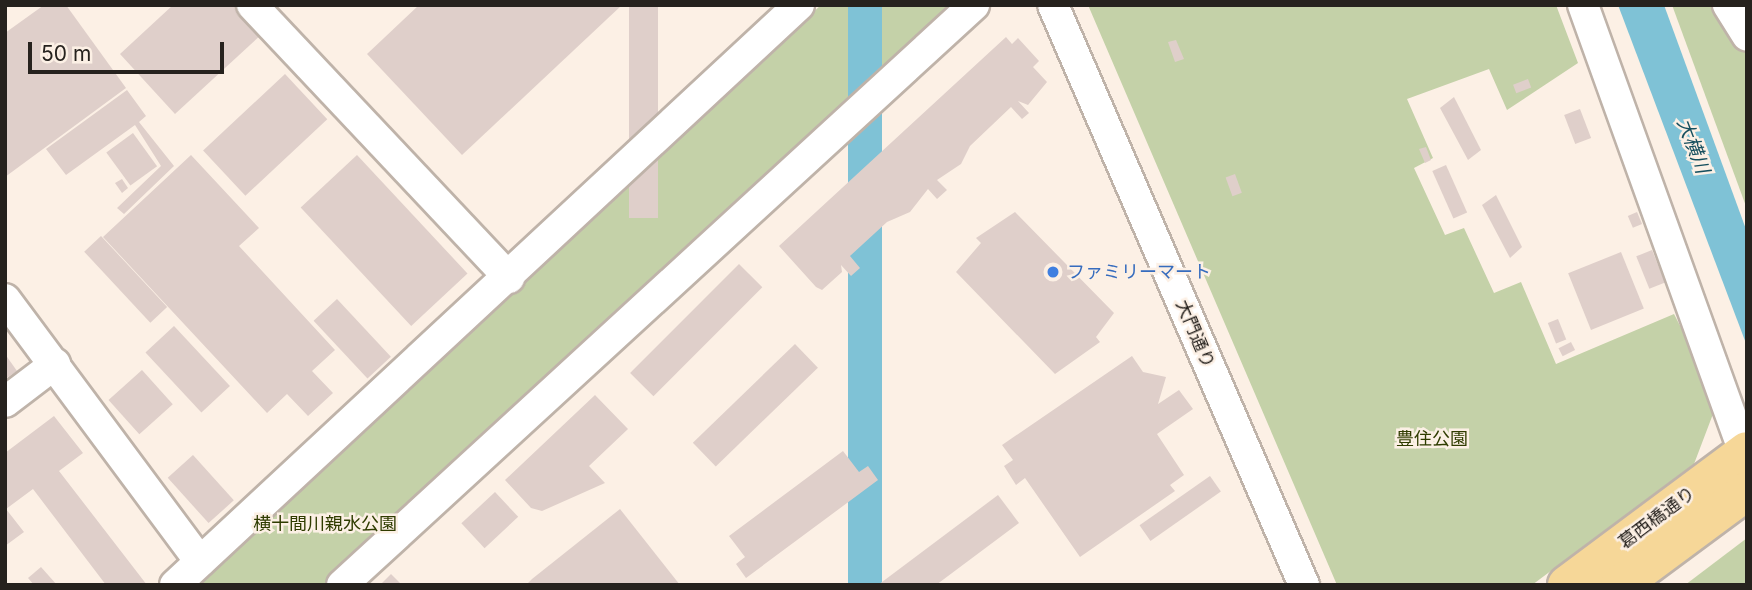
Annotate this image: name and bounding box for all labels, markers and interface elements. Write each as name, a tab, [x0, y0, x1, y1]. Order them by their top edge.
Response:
scale bar	[32, 28, 228, 72]
text: 50 m	[41, 41, 91, 66]
water label: 大横川	[1672, 115, 1714, 177]
place label: ファミリーマート	[1067, 261, 1211, 283]
marker: ファミリーマート	[1045, 264, 1061, 280]
street label: 大門通り	[1171, 297, 1219, 371]
park label: 豊住公園	[1396, 428, 1468, 450]
street label: 葛西橋通り	[1615, 482, 1699, 554]
park label: 横十間川親水公園	[253, 513, 397, 535]

